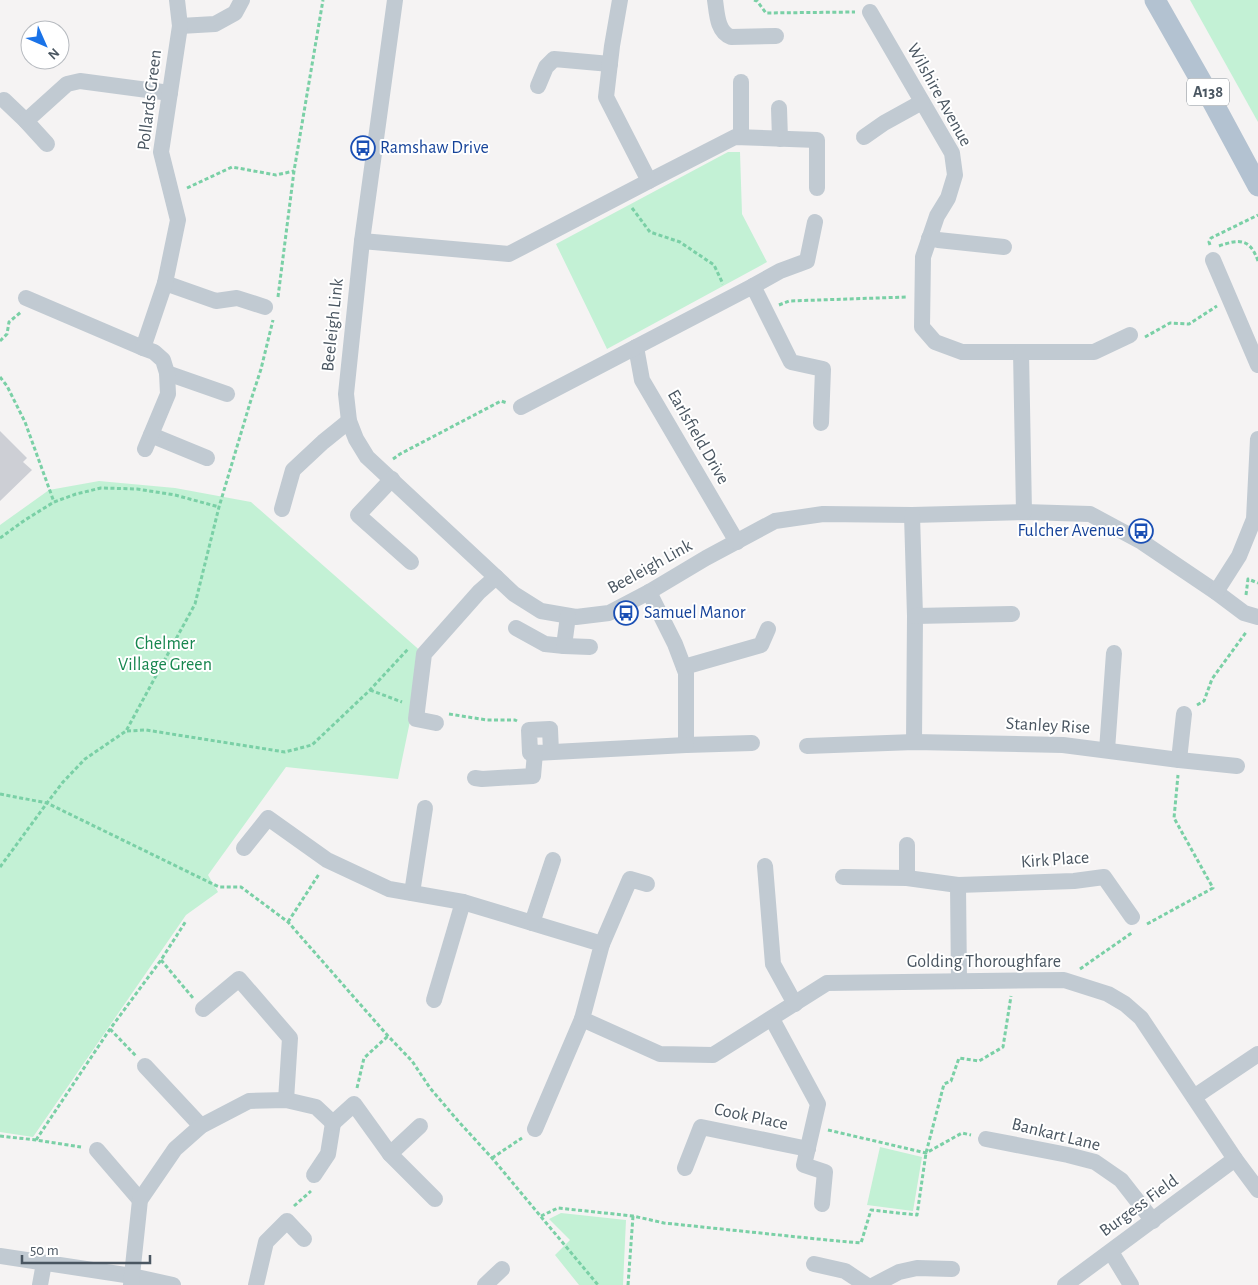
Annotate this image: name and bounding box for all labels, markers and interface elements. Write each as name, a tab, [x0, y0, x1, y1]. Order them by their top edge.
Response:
north arrow	[20, 20, 70, 70]
street label: Wilshire Avenue	[903, 40, 975, 150]
text: N	[45, 45, 62, 62]
street label: Pollards Green	[135, 49, 165, 151]
road number: A138	[1187, 78, 1229, 105]
bus stop icon: Ramshaw Drive	[350, 135, 376, 161]
place label: Ramshaw Drive	[380, 139, 489, 157]
street label: Beeleigh Link	[319, 277, 347, 372]
street label: Earlsfield Drive	[664, 387, 732, 487]
bus stop icon: Fulcher Avenue	[1128, 518, 1154, 544]
place label: Fulcher Avenue	[1018, 522, 1124, 540]
street label: Beeleigh Link	[605, 536, 696, 598]
bus stop icon: Samuel Manor	[613, 600, 639, 626]
place label: Samuel Manor	[644, 604, 746, 622]
park label: Chelmer Village Green	[118, 635, 212, 674]
street label: Stanley Rise	[1005, 715, 1091, 737]
street label: Kirk Place	[1020, 849, 1090, 871]
street label: Golding Thoroughfare	[907, 953, 1061, 971]
street label: Cook Place	[712, 1100, 790, 1134]
street label: Bankart Lane	[1010, 1115, 1102, 1155]
street label: Burgess Field	[1096, 1172, 1182, 1240]
scale bar	[22, 1232, 150, 1264]
text: 50 m	[30, 1243, 59, 1258]

